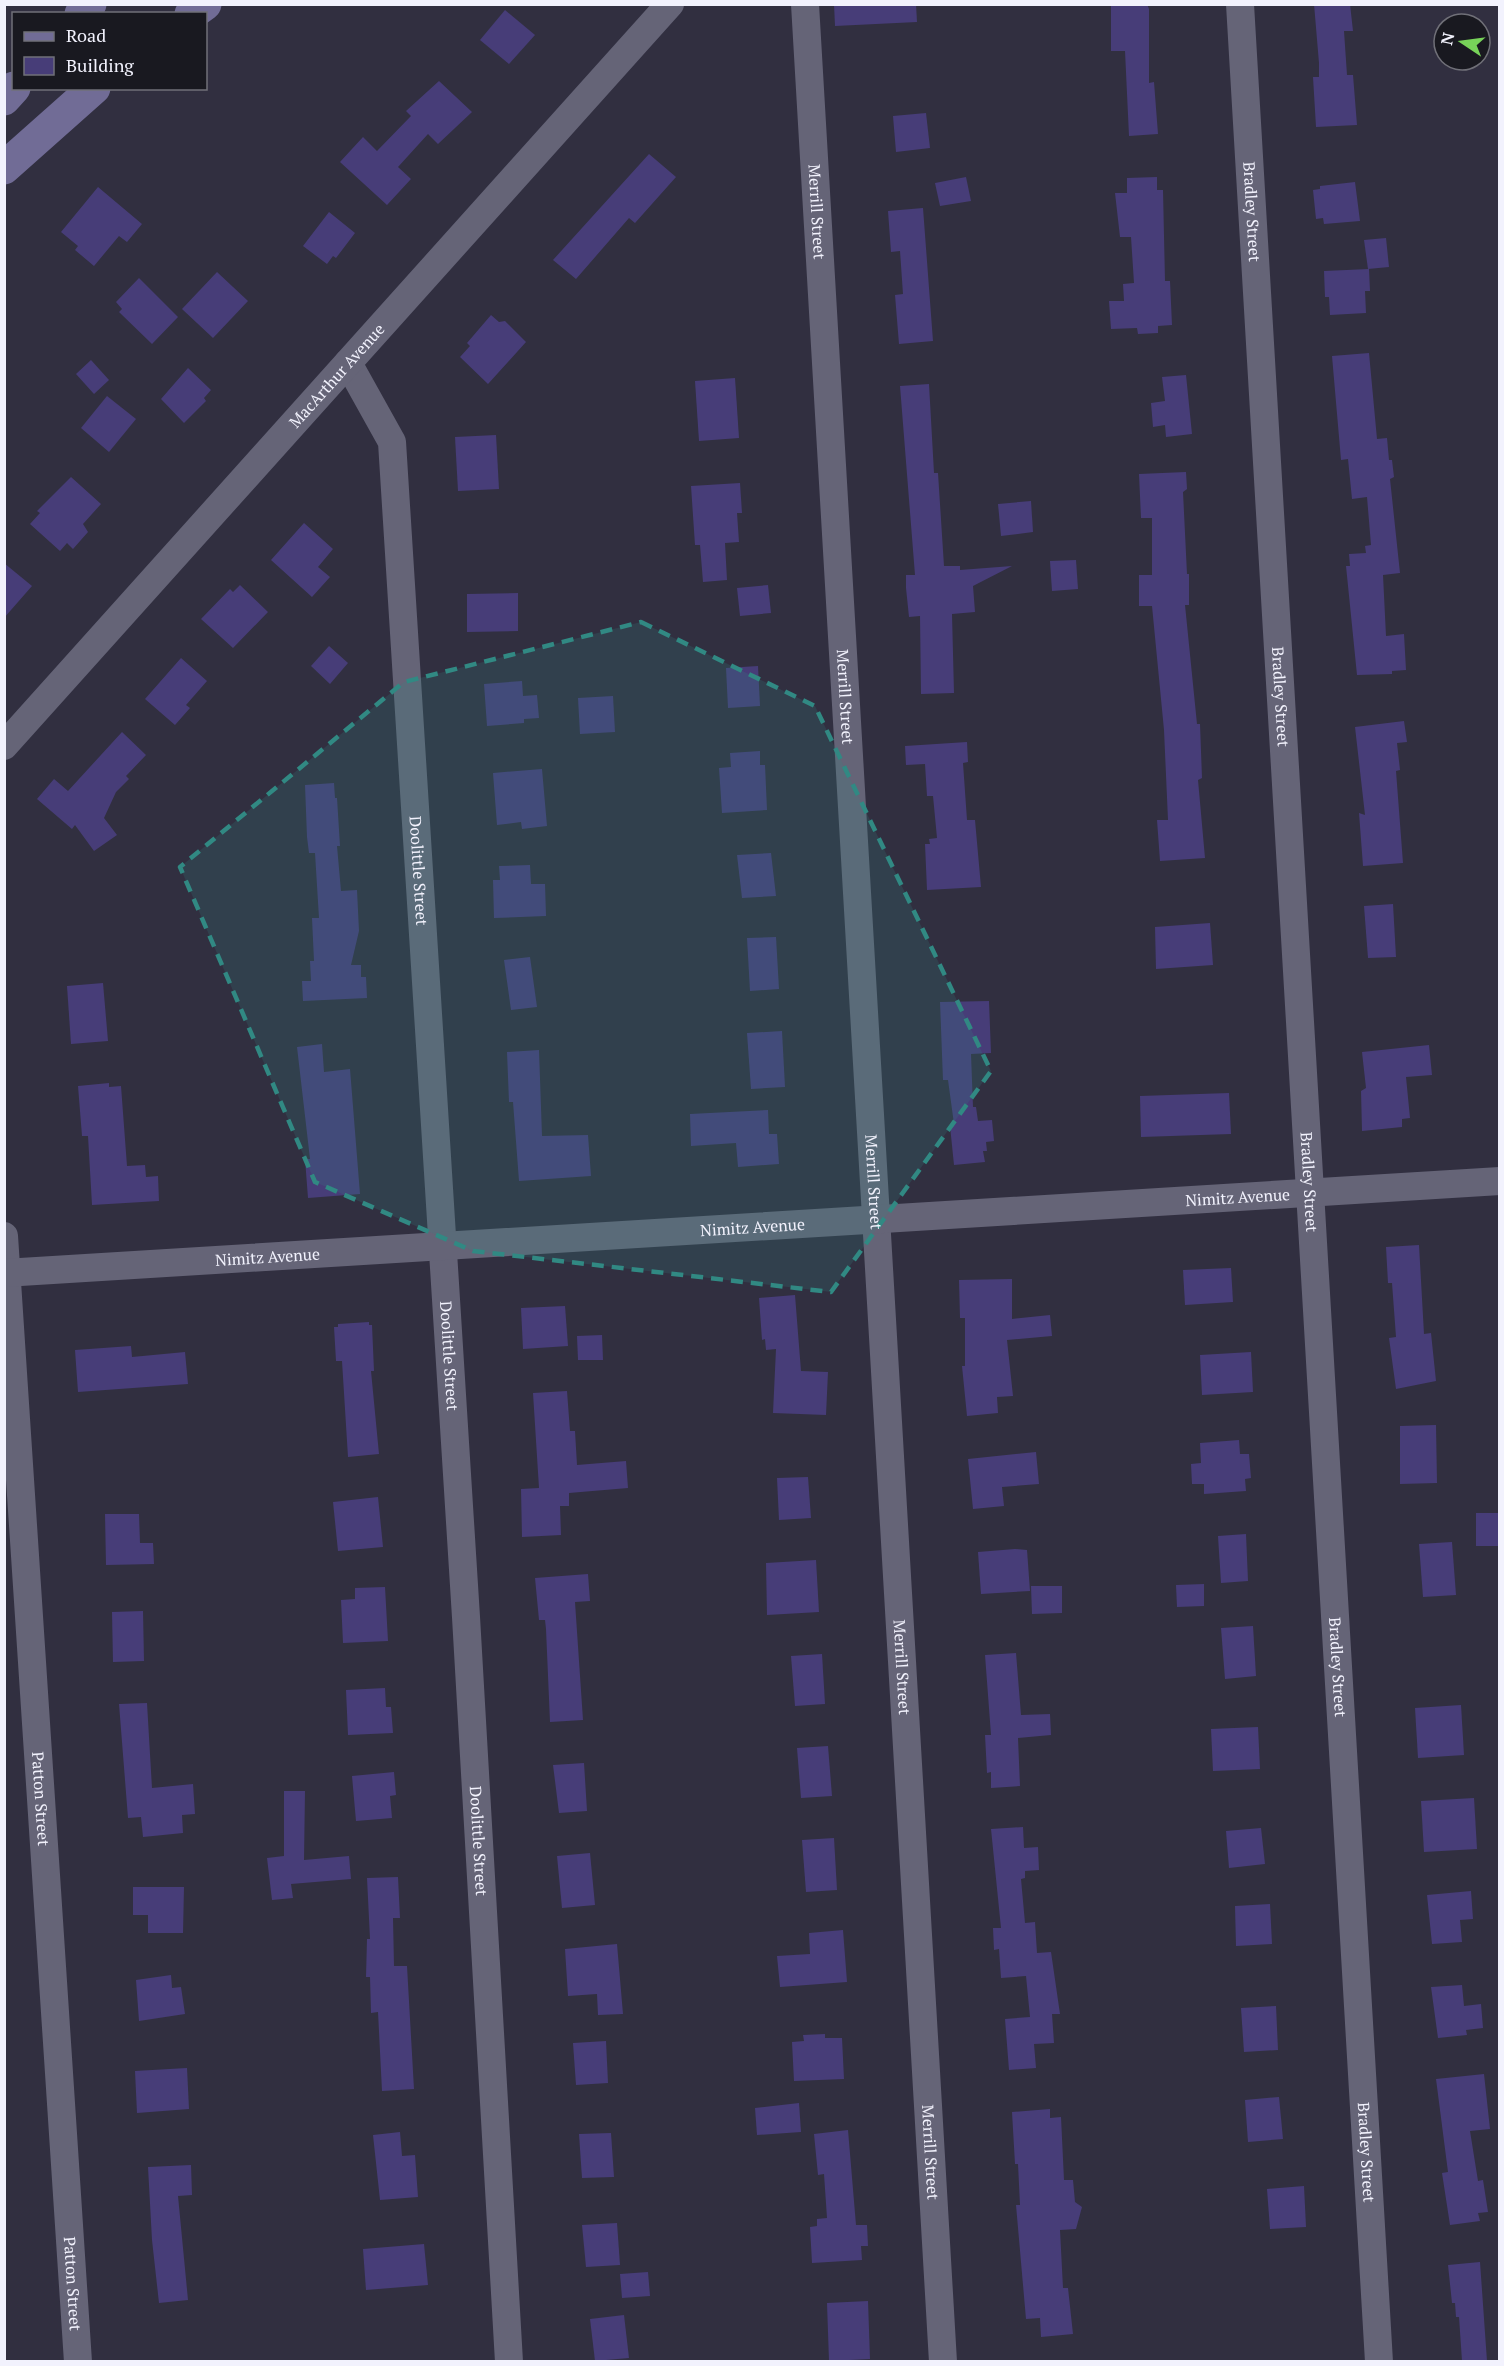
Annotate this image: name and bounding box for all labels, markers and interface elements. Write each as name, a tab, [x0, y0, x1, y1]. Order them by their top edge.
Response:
legend	[12, 12, 207, 90]
north arrow	[1432, 12, 1492, 72]
text: Road	[66, 23, 106, 47]
text: N	[1435, 30, 1459, 47]
text: Building	[66, 53, 134, 77]
street label: Bradley Street	[1238, 161, 1266, 262]
street label: Merrill Street	[803, 163, 831, 260]
street label: MacArthur Avenue	[284, 318, 389, 432]
street label: Bradley Street	[1267, 646, 1295, 748]
street label: Merrill Street	[832, 649, 859, 745]
street label: Doolittle Street	[405, 815, 433, 926]
street label: Bradley Street	[1296, 1131, 1323, 1233]
street label: Merrill Street	[860, 1134, 888, 1230]
street label: Nimitz Avenue	[1185, 1183, 1291, 1211]
street label: Nimitz Avenue	[700, 1213, 806, 1241]
street label: Nimitz Avenue	[214, 1243, 321, 1271]
street label: Doolittle Street	[435, 1300, 464, 1411]
street label: Bradley Street	[1324, 1616, 1352, 1718]
street label: Merrill Street	[889, 1619, 916, 1715]
street label: Patton Street	[27, 1751, 55, 1847]
street label: Doolittle Street	[465, 1785, 493, 1897]
street label: Bradley Street	[1353, 2102, 1381, 2203]
street label: Merrill Street	[917, 2104, 944, 2201]
street label: Patton Street	[59, 2236, 87, 2332]

